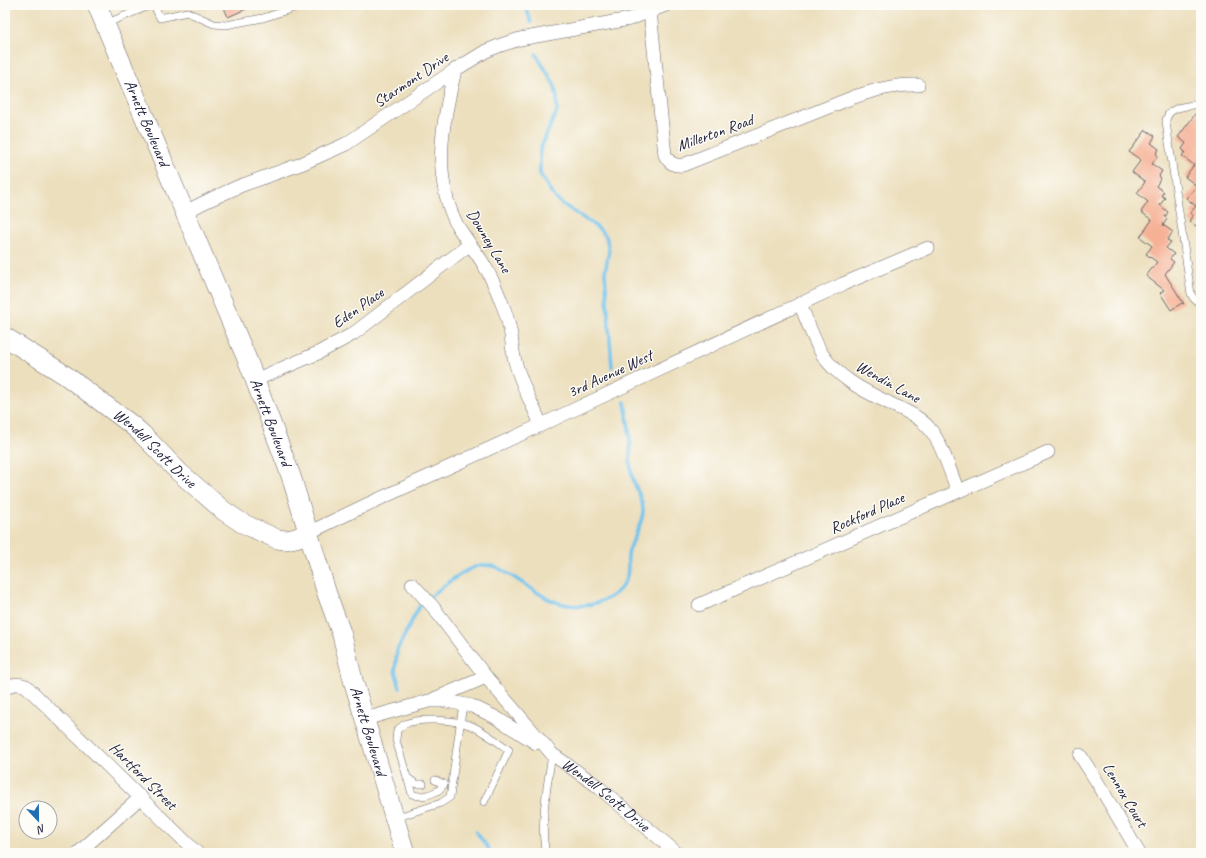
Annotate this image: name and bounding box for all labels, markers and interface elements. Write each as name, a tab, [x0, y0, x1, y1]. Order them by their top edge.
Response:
street label: Starmont Drive	[370, 47, 454, 112]
street label: Arnett Boulevard	[120, 77, 175, 172]
street label: Millerton Road	[674, 109, 758, 156]
street label: Downey Lane	[462, 206, 517, 278]
street label: Eden Place	[328, 282, 389, 333]
street label: 3rd Avenue West	[564, 344, 658, 402]
street label: Wendin Lane	[852, 356, 925, 409]
street label: Arnett Boulevard	[245, 376, 297, 471]
street label: Wendell Scott Drive	[109, 404, 202, 493]
street label: Rockford Place	[827, 487, 909, 538]
street label: Arnett Boulevard	[345, 684, 392, 781]
street label: Hartford Street	[105, 738, 182, 815]
street label: Wendell Scott Drive	[558, 754, 655, 837]
street label: Lennox Court	[1098, 759, 1153, 832]
north arrow	[18, 800, 58, 840]
text: N	[34, 822, 48, 838]

